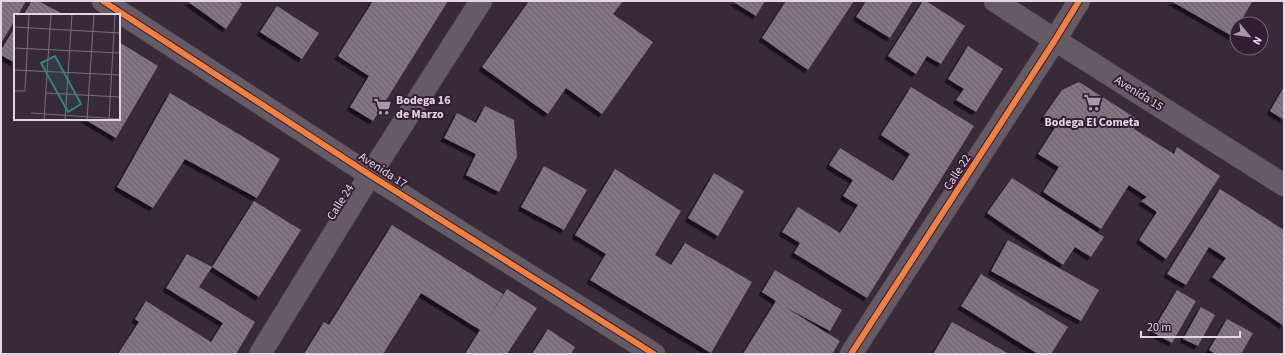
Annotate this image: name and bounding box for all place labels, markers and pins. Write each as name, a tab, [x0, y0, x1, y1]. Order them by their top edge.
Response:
place label: Bodega 16 de Marzo	[396, 92, 450, 123]
supermarket icon: Bodega El Cometa	[1082, 93, 1102, 113]
supermarket icon: Bodega 16 de Marzo	[373, 97, 393, 117]
place label: Bodega El Cometa	[1045, 114, 1139, 131]

